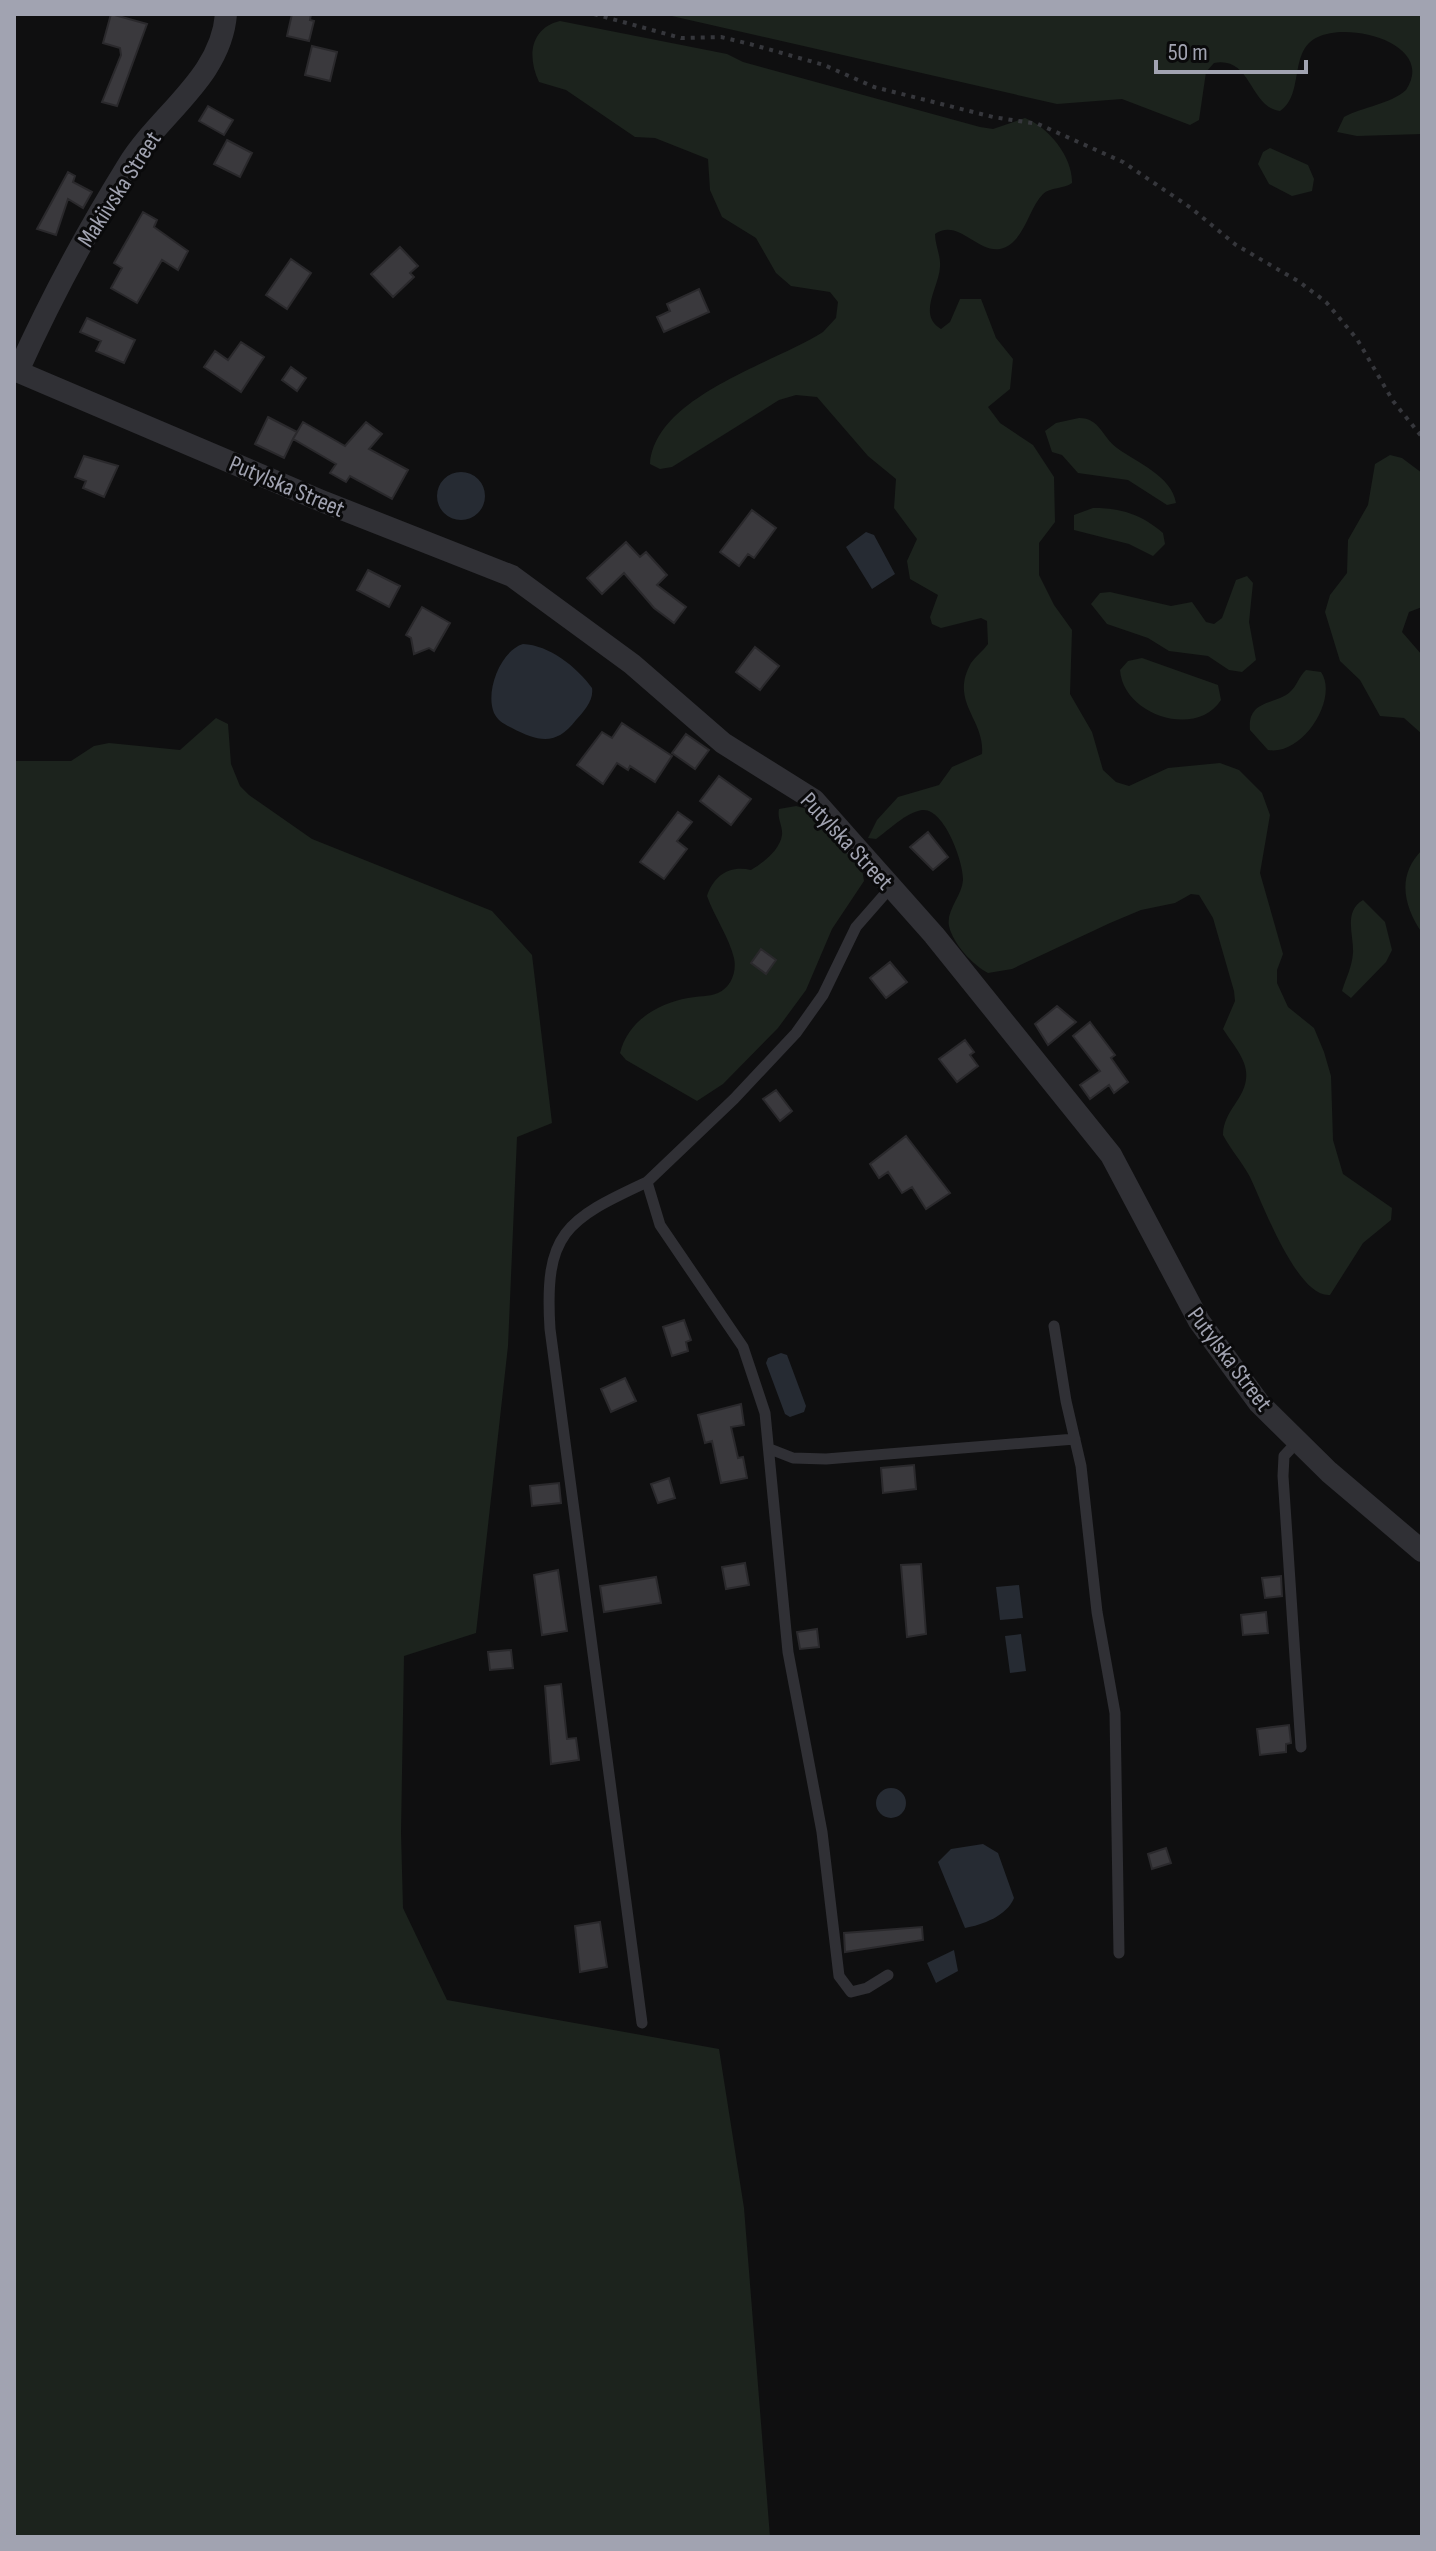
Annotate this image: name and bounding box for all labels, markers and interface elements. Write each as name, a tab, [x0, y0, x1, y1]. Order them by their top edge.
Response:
scale bar	[1156, 24, 1306, 74]
text: 50 m	[1168, 38, 1208, 67]
street label: Makiivska Street	[71, 126, 168, 253]
street label: Putylska Street	[225, 449, 349, 524]
street label: Putylska Street	[794, 787, 899, 896]
street label: Putylska Street	[1181, 1302, 1278, 1417]

